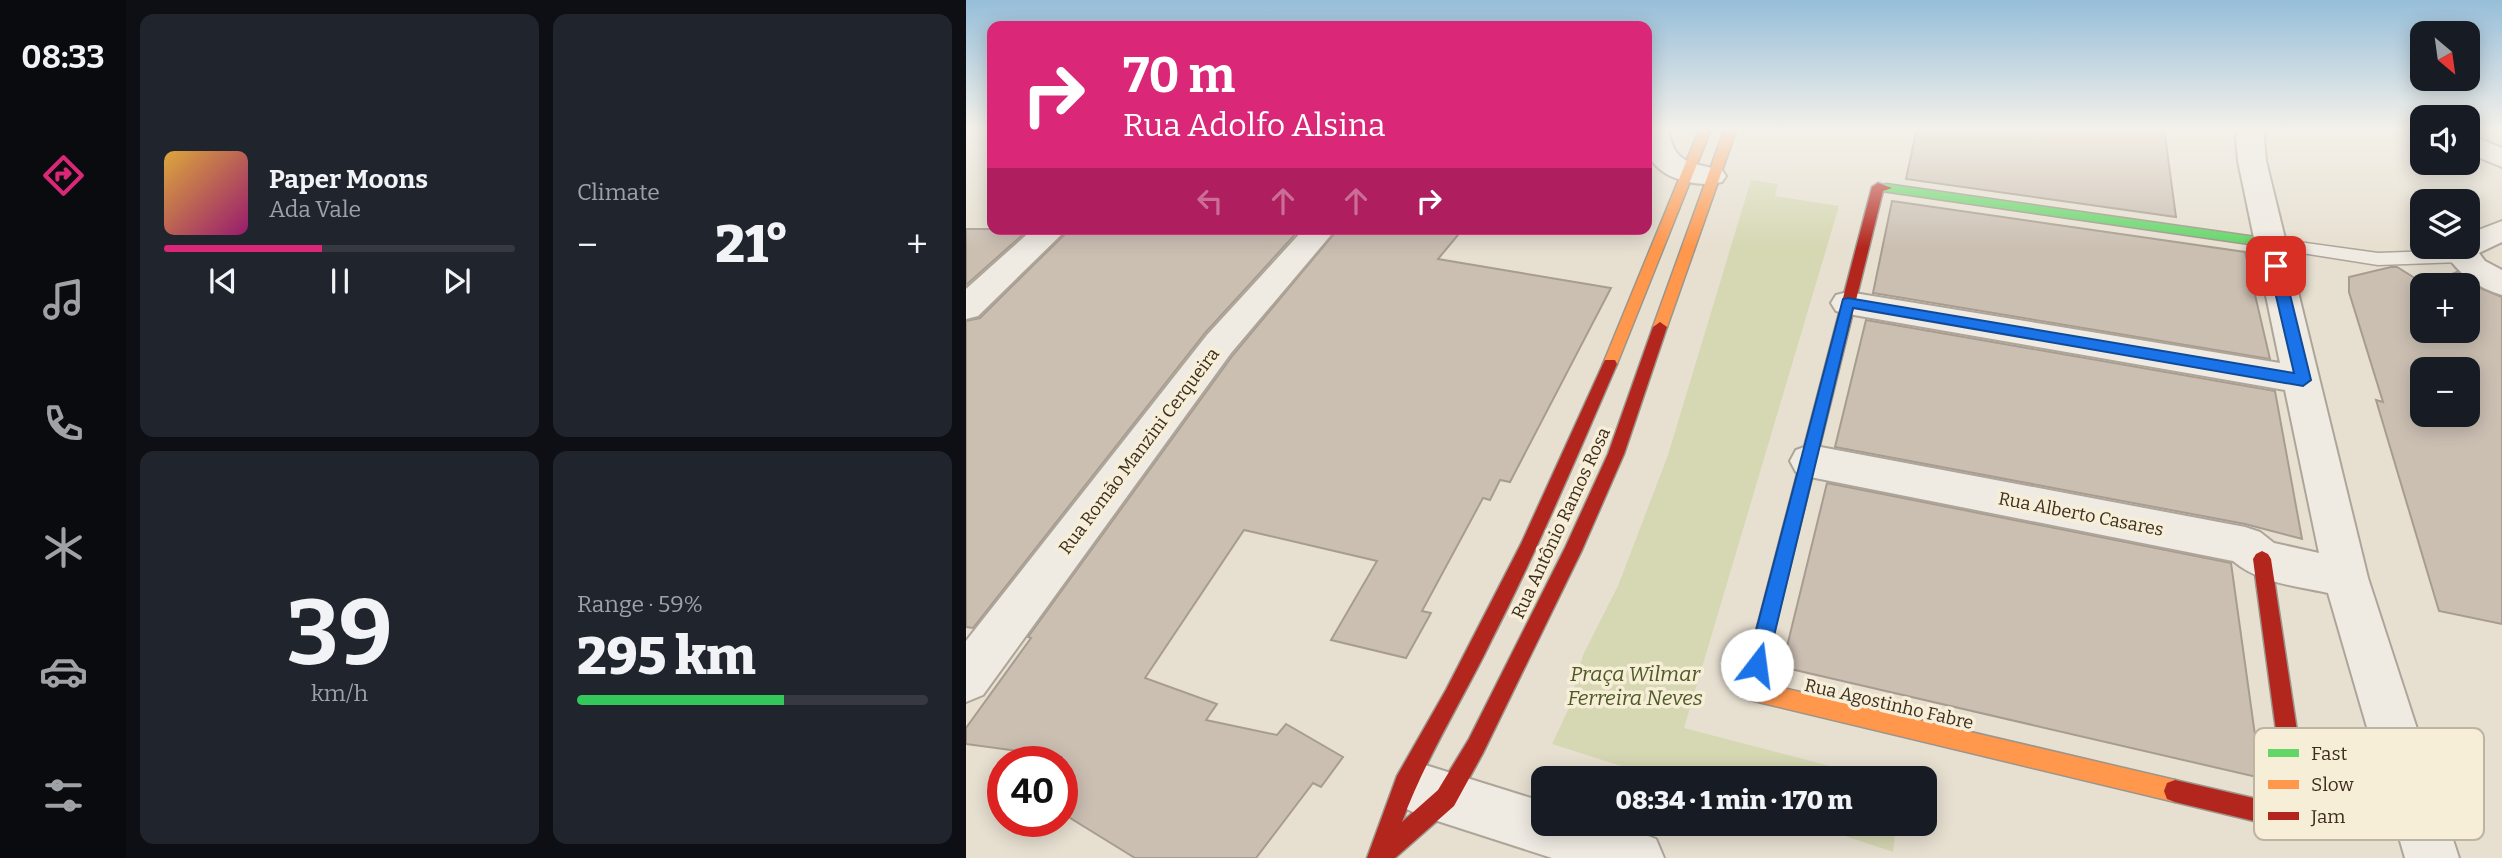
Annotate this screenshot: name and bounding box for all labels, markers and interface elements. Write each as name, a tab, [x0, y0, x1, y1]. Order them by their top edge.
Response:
north arrow	[2410, 21, 2480, 91]
map controls	[2410, 21, 2480, 427]
text: 08:33	[21, 38, 105, 76]
text: 70 m	[1123, 46, 1235, 105]
icon: right	[1008, 49, 1099, 140]
button: sound	[2410, 105, 2480, 175]
text: Rua Adolfo Alsina	[1123, 106, 1386, 144]
icon: directions	[39, 151, 88, 200]
text: Paper Moons	[269, 164, 428, 195]
text: Climate	[577, 178, 660, 206]
icon: left	[1191, 182, 1229, 220]
icon: ahead	[1264, 182, 1302, 220]
icon: ahead	[1337, 182, 1375, 220]
icon: right	[1410, 182, 1448, 220]
button: layers	[2410, 189, 2480, 259]
text: Ada Vale	[269, 195, 361, 223]
text: 21°	[715, 213, 789, 276]
text: −	[577, 222, 598, 268]
text: +	[906, 222, 928, 268]
pin	[2246, 236, 2306, 296]
icon: arrive	[2257, 247, 2295, 285]
icon: previous	[204, 262, 242, 300]
icon: pause	[321, 262, 359, 300]
icon: next	[438, 262, 476, 300]
button: +	[2410, 273, 2480, 343]
icon: music	[39, 275, 88, 324]
street label: Rua Romão Manzini Cerqueira	[1054, 343, 1224, 559]
button: −	[2410, 357, 2480, 427]
icon: phone	[39, 399, 88, 448]
street label: Rua Antônio Ramos Rosa	[1507, 424, 1615, 622]
street label: Rua Alberto Casares	[1997, 487, 2165, 541]
icon: climate	[39, 523, 88, 572]
text: 39	[286, 579, 393, 688]
text: Range · 59%	[577, 590, 703, 618]
text: 295 km	[577, 625, 756, 688]
position arrow	[1720, 628, 1794, 702]
icon: car	[39, 647, 88, 696]
park label: Praça Wilmar Ferreira Neves	[1567, 661, 1703, 711]
street label: Rua Agostinho Fabre	[1802, 674, 1976, 734]
text: km/h	[311, 679, 368, 707]
legend	[2254, 728, 2484, 840]
text: Fast	[2311, 742, 2348, 765]
speed limit sign: 40	[987, 746, 1078, 837]
icon: filters	[39, 771, 88, 820]
text: Slow	[2311, 773, 2354, 796]
text: 08:34 · 1 min · 170 m	[1616, 785, 1853, 816]
text: Jam	[2310, 805, 2345, 828]

